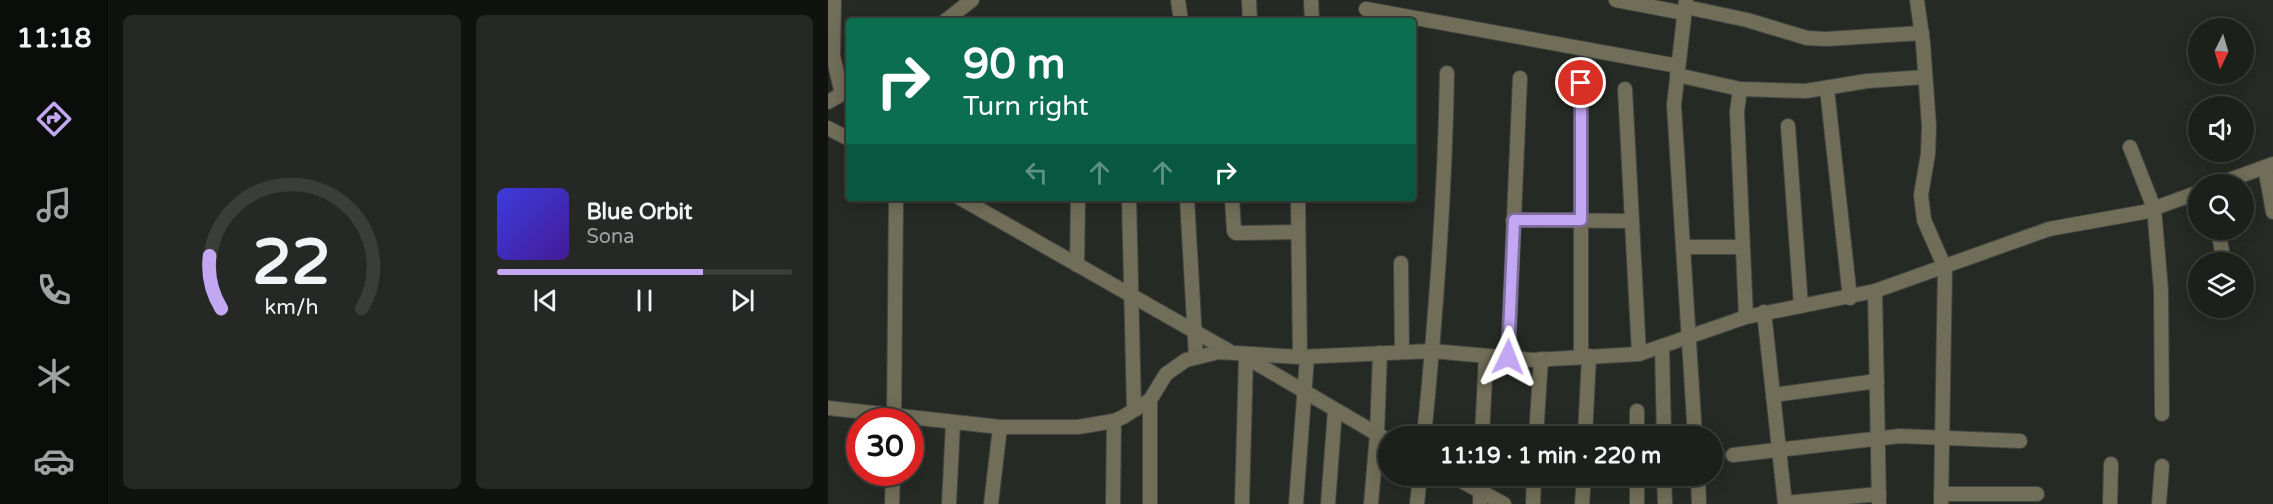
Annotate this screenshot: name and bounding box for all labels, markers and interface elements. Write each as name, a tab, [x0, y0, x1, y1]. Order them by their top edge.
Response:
north arrow	[2188, 18, 2254, 84]
map controls	[2188, 18, 2254, 318]
text: 11:18	[17, 22, 91, 55]
text: 90 m	[963, 39, 1065, 90]
icon: right	[864, 42, 942, 120]
pin	[1555, 57, 1606, 108]
icon: arrive	[1564, 66, 1597, 99]
text: Turn right	[963, 90, 1089, 123]
button: sound	[2188, 96, 2254, 162]
icon: directions	[33, 98, 75, 140]
icon: left	[1020, 156, 1053, 189]
icon: ahead	[1083, 156, 1116, 189]
icon: ahead	[1146, 156, 1179, 189]
icon: right	[1209, 156, 1242, 189]
button: search	[2188, 174, 2254, 240]
icon: music	[33, 184, 75, 226]
text: Blue Orbit	[587, 199, 693, 225]
text: Sona	[587, 225, 634, 249]
text: 22	[253, 226, 331, 301]
button: layers	[2188, 252, 2254, 318]
icon: phone	[33, 269, 75, 311]
icon: previous	[529, 284, 562, 317]
icon: pause	[628, 284, 661, 317]
icon: next	[726, 284, 759, 317]
text: km/h	[265, 294, 319, 320]
position arrow	[1476, 325, 1540, 389]
icon: climate	[33, 355, 75, 397]
speed limit sign: 30	[846, 408, 924, 486]
icon: car	[33, 440, 75, 482]
text: 11:19 · 1 min · 220 m	[1440, 443, 1661, 469]

